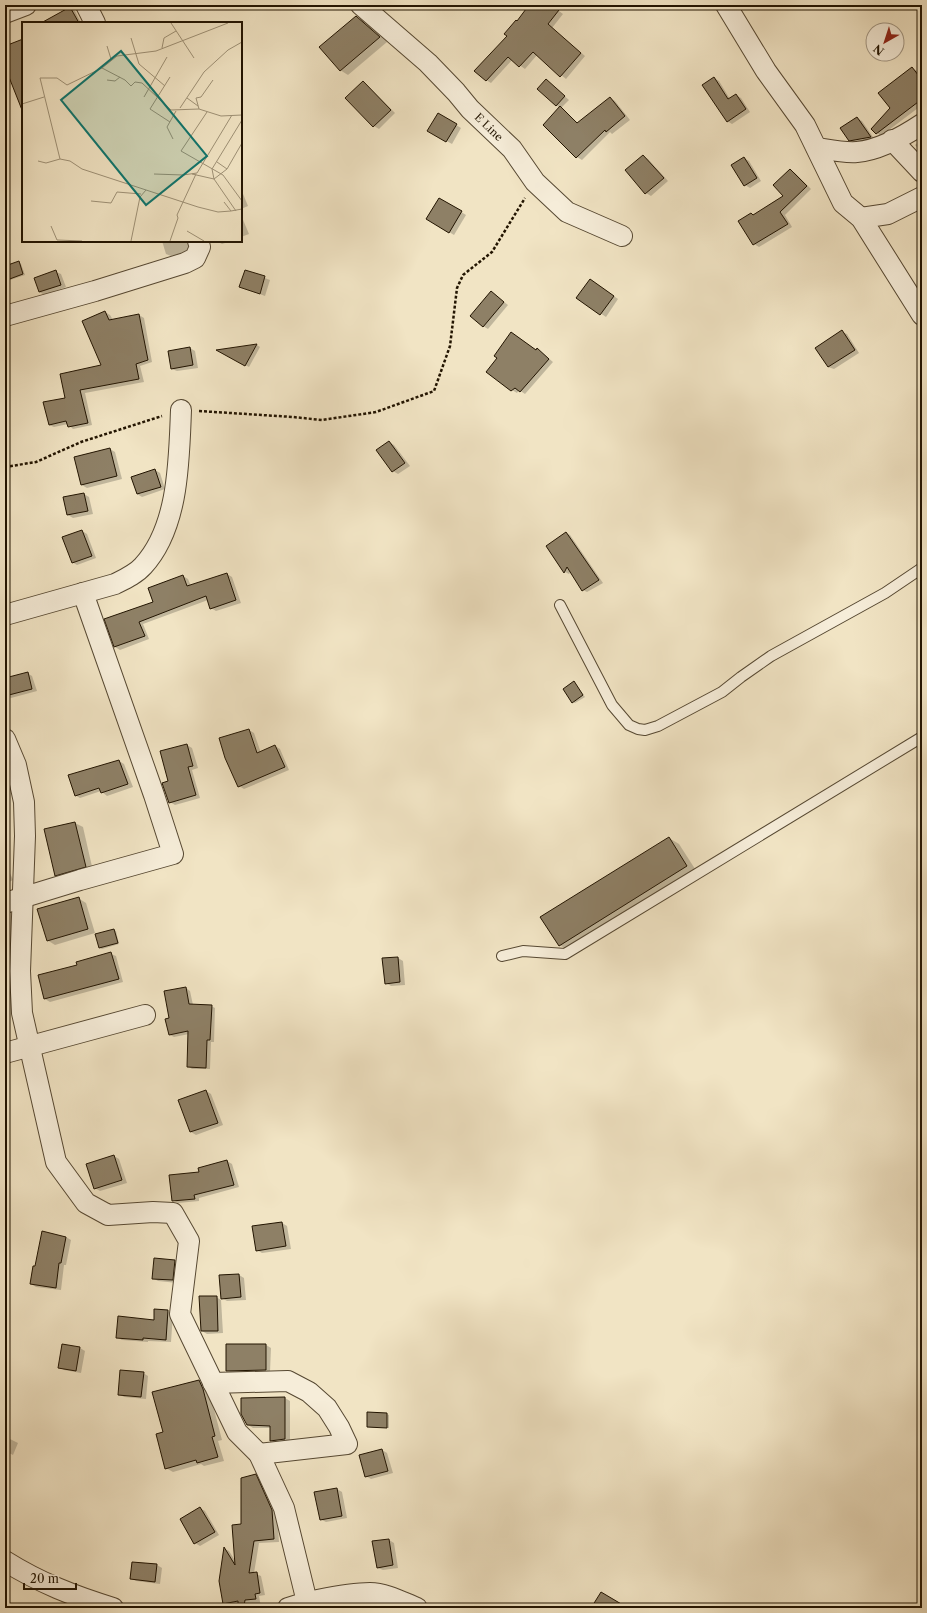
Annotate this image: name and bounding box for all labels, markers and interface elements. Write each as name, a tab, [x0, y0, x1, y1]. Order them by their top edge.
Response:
inset map	[22, 22, 242, 242]
north arrow	[865, 22, 905, 62]
text: N	[870, 41, 887, 58]
street label: E Line	[472, 110, 506, 144]
scale bar	[24, 1565, 76, 1591]
text: 20 m	[30, 1571, 59, 1586]

